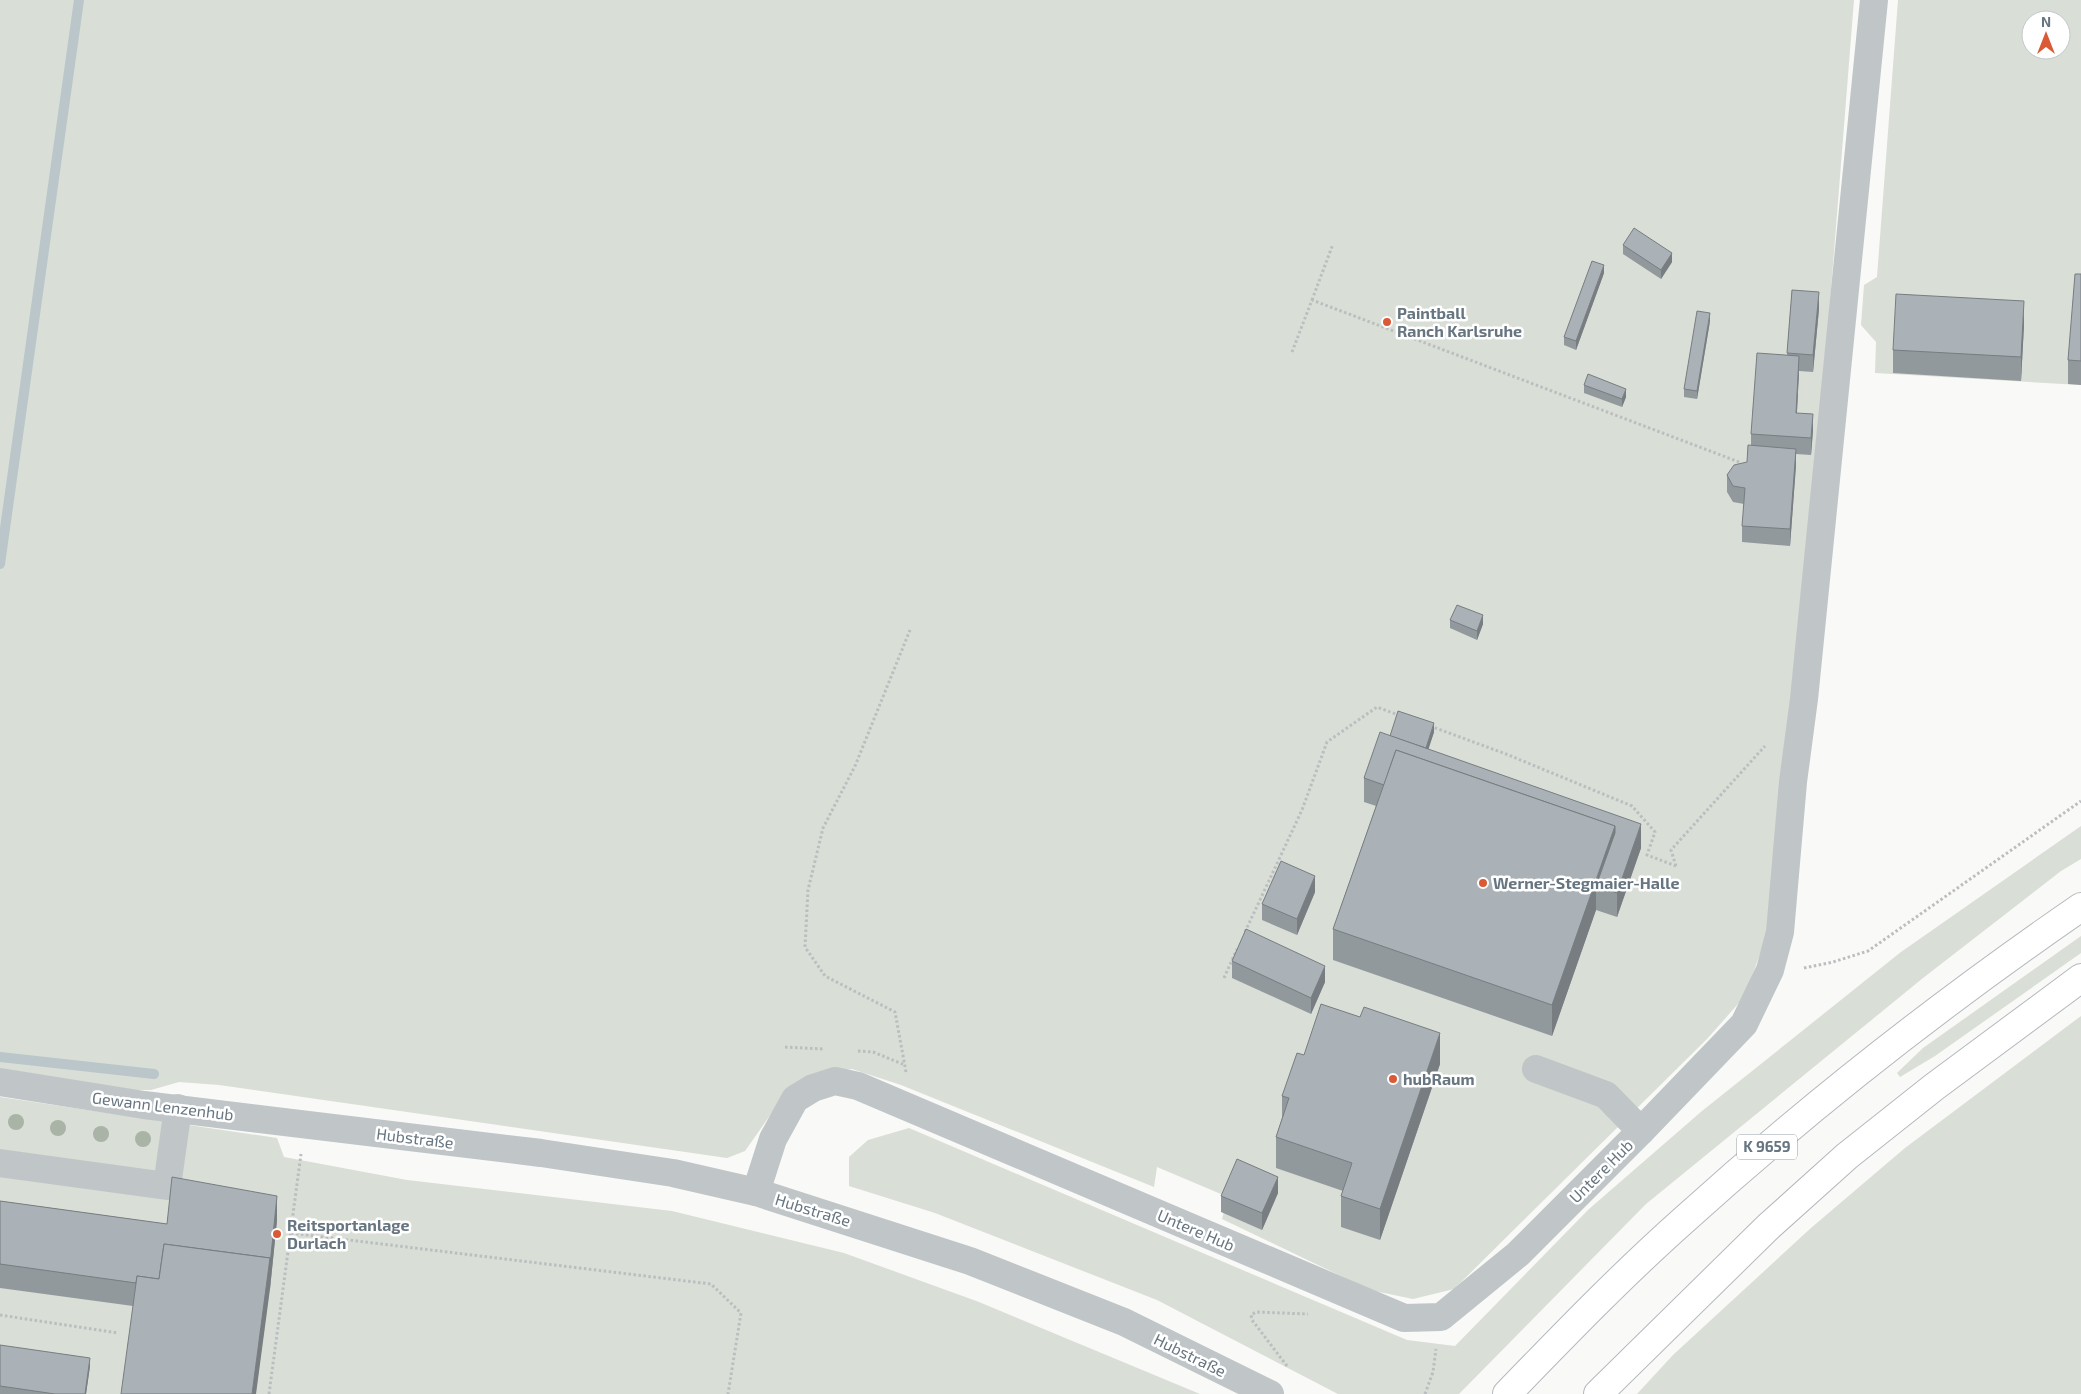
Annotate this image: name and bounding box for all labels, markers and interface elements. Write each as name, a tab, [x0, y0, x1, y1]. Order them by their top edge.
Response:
north arrow	[2021, 10, 2071, 60]
text: N	[2041, 13, 2051, 30]
place label: Paintball Ranch Karlsruhe	[1397, 303, 1522, 340]
marker: Paintball Ranch Karlsruhe	[1381, 316, 1393, 328]
place label: Werner-Stegmaier-Halle	[1493, 873, 1680, 892]
marker: Werner-Stegmaier-Halle	[1477, 877, 1489, 889]
place label: hubRaum	[1403, 1069, 1475, 1088]
marker: hubRaum	[1387, 1073, 1399, 1085]
street label: Gewann Lenzenhub	[91, 1087, 235, 1124]
street label: Hubstraße	[375, 1123, 455, 1152]
road number: K 9659	[1737, 1134, 1797, 1160]
street label: Untere Hub	[1565, 1135, 1636, 1206]
street label: Hubstraße	[773, 1189, 853, 1230]
street label: Untere Hub	[1155, 1205, 1238, 1254]
place label: Reitsportanlage Durlach	[287, 1215, 410, 1252]
marker: Reitsportanlage Durlach	[271, 1228, 283, 1240]
street label: Hubstraße	[1151, 1329, 1229, 1380]

